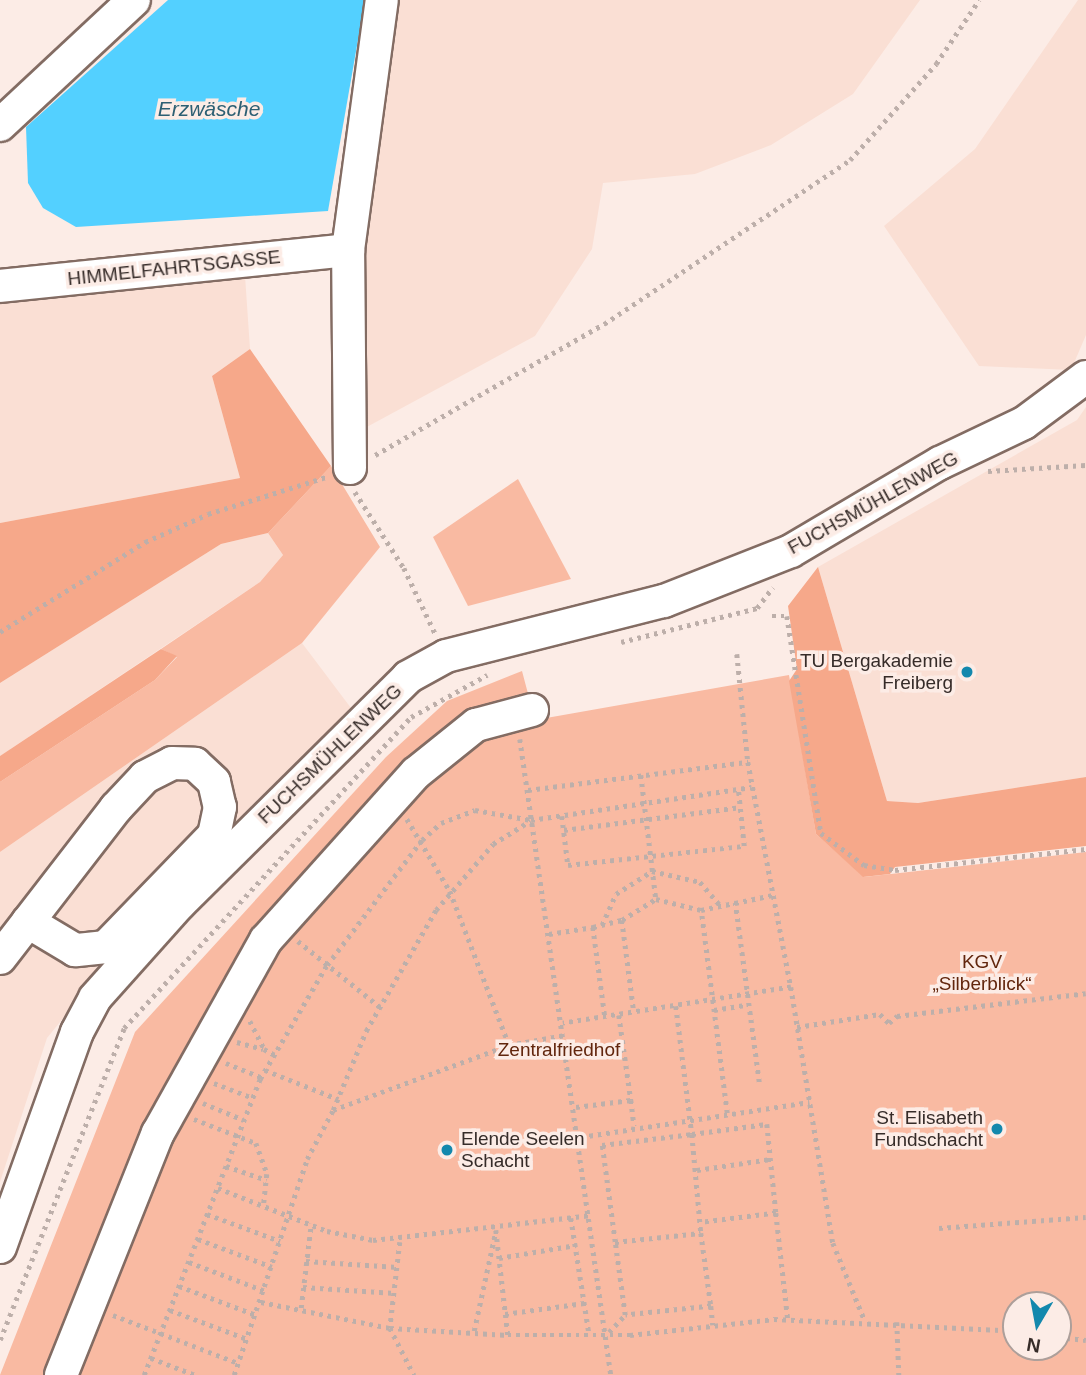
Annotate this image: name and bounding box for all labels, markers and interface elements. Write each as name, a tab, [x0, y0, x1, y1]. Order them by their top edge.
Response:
water label: Erzwäsche	[158, 96, 260, 122]
street label: HIMMELFAHRTSGASSE	[66, 245, 282, 291]
street label: FUCHSMÜHLENWEG	[784, 447, 962, 559]
place label: TU Bergakademie Freiberg	[800, 650, 953, 694]
marker: TU Bergakademie Freiberg	[959, 664, 975, 680]
street label: FUCHSMÜHLENWEG	[253, 679, 407, 829]
park label: KGV „Silberblick“	[932, 951, 1032, 995]
park label: Zentralfriedhof	[498, 1039, 620, 1061]
place label: St. Elisabeth Fundschacht	[874, 1107, 983, 1151]
marker: St. Elisabeth Fundschacht	[989, 1121, 1005, 1137]
place label: Elende Seelen Schacht	[461, 1128, 585, 1172]
marker: Elende Seelen Schacht	[439, 1142, 455, 1158]
north arrow	[1002, 1291, 1072, 1361]
text: N	[1025, 1334, 1042, 1357]

